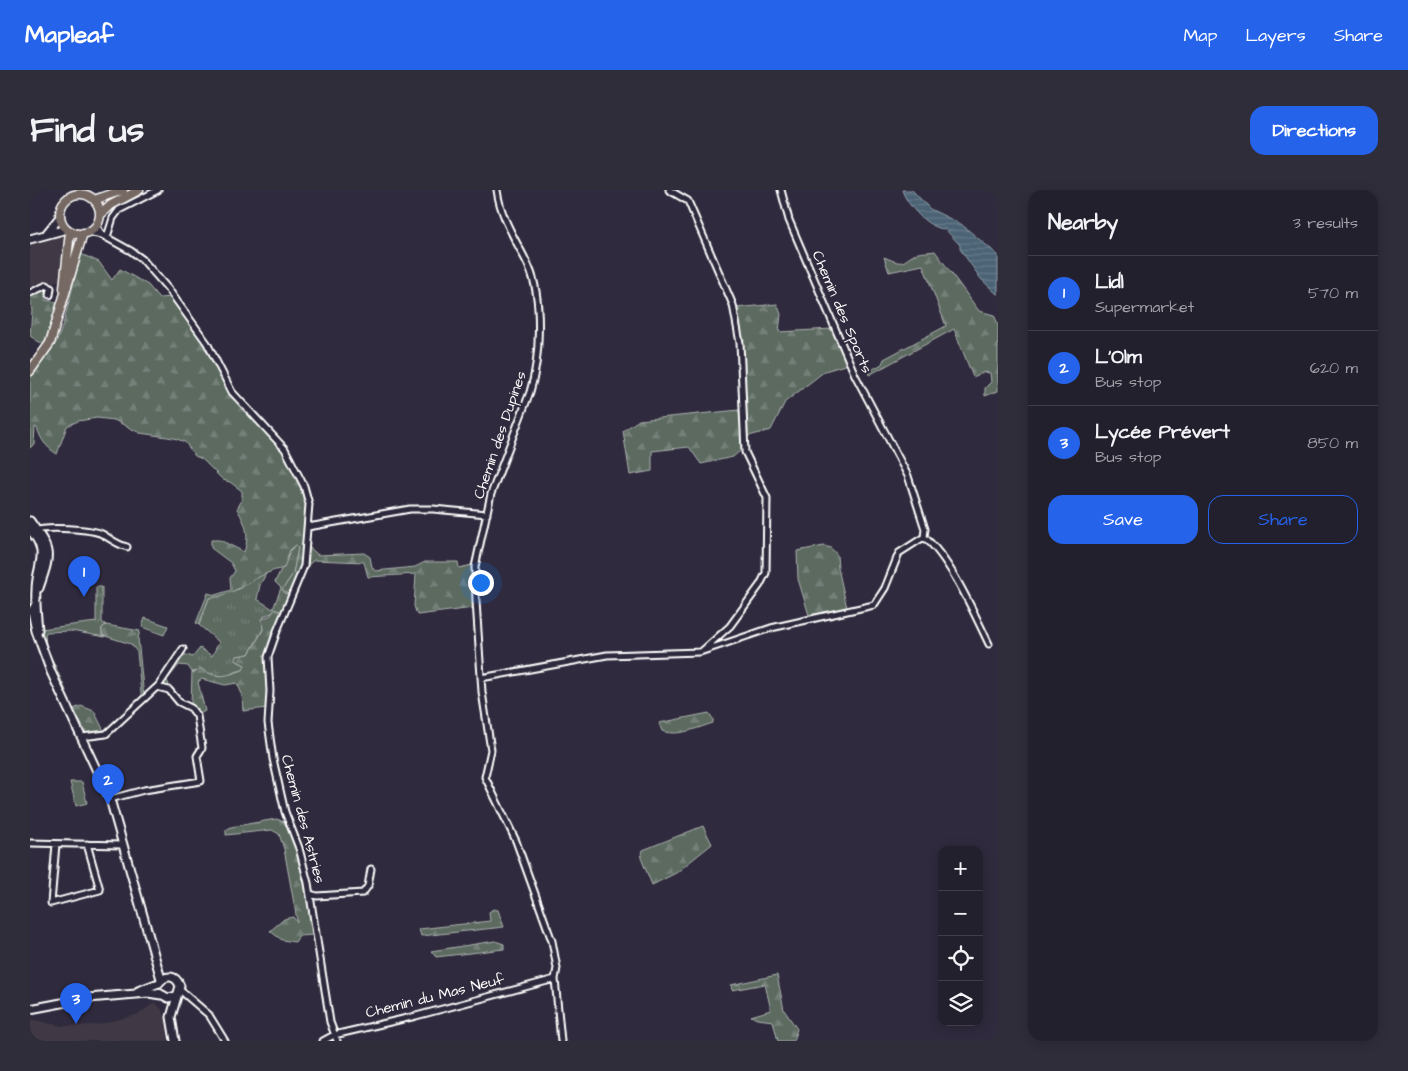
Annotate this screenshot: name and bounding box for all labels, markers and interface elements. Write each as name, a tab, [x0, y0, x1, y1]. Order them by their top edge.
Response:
text: Mapleaf	[25, 18, 114, 52]
text: Map	[1183, 23, 1217, 48]
text: Layers	[1245, 23, 1306, 48]
text: Share	[1334, 23, 1383, 48]
text: Find us	[30, 106, 144, 155]
button: Directions	[1250, 106, 1378, 155]
text: Nearby	[1048, 208, 1118, 237]
text: 3 results	[1293, 212, 1358, 234]
street label: Chemin des Sports	[807, 247, 877, 377]
text: Lidl	[1095, 269, 1124, 296]
text: 1	[1063, 282, 1065, 304]
text: 570 m	[1308, 282, 1358, 304]
text: Supermarket	[1095, 296, 1194, 318]
text: L'Olm	[1095, 344, 1142, 371]
text: 2	[1059, 357, 1069, 379]
text: 620 m	[1310, 357, 1358, 379]
street label: Chemin des Dupines	[468, 368, 532, 502]
text: Bus stop	[1095, 371, 1161, 393]
text: Lycée Prévert	[1095, 419, 1230, 446]
text: 3	[1060, 432, 1068, 454]
text: 850 m	[1307, 432, 1358, 454]
text: Bus stop	[1095, 446, 1161, 468]
button: Save	[1048, 495, 1198, 544]
button: Share	[1208, 495, 1358, 544]
pin: 1	[68, 556, 100, 597]
your location	[468, 570, 494, 596]
street label: Chemin des Astries	[276, 752, 330, 886]
pin: 2	[92, 764, 124, 805]
map controls	[938, 846, 983, 1026]
button: +	[938, 846, 983, 891]
button: −	[938, 891, 983, 936]
button: locate	[938, 936, 983, 981]
street label: Chemin du Mas Neuf	[363, 969, 507, 1023]
button: layers	[938, 981, 983, 1026]
pin: 3	[60, 983, 92, 1024]

